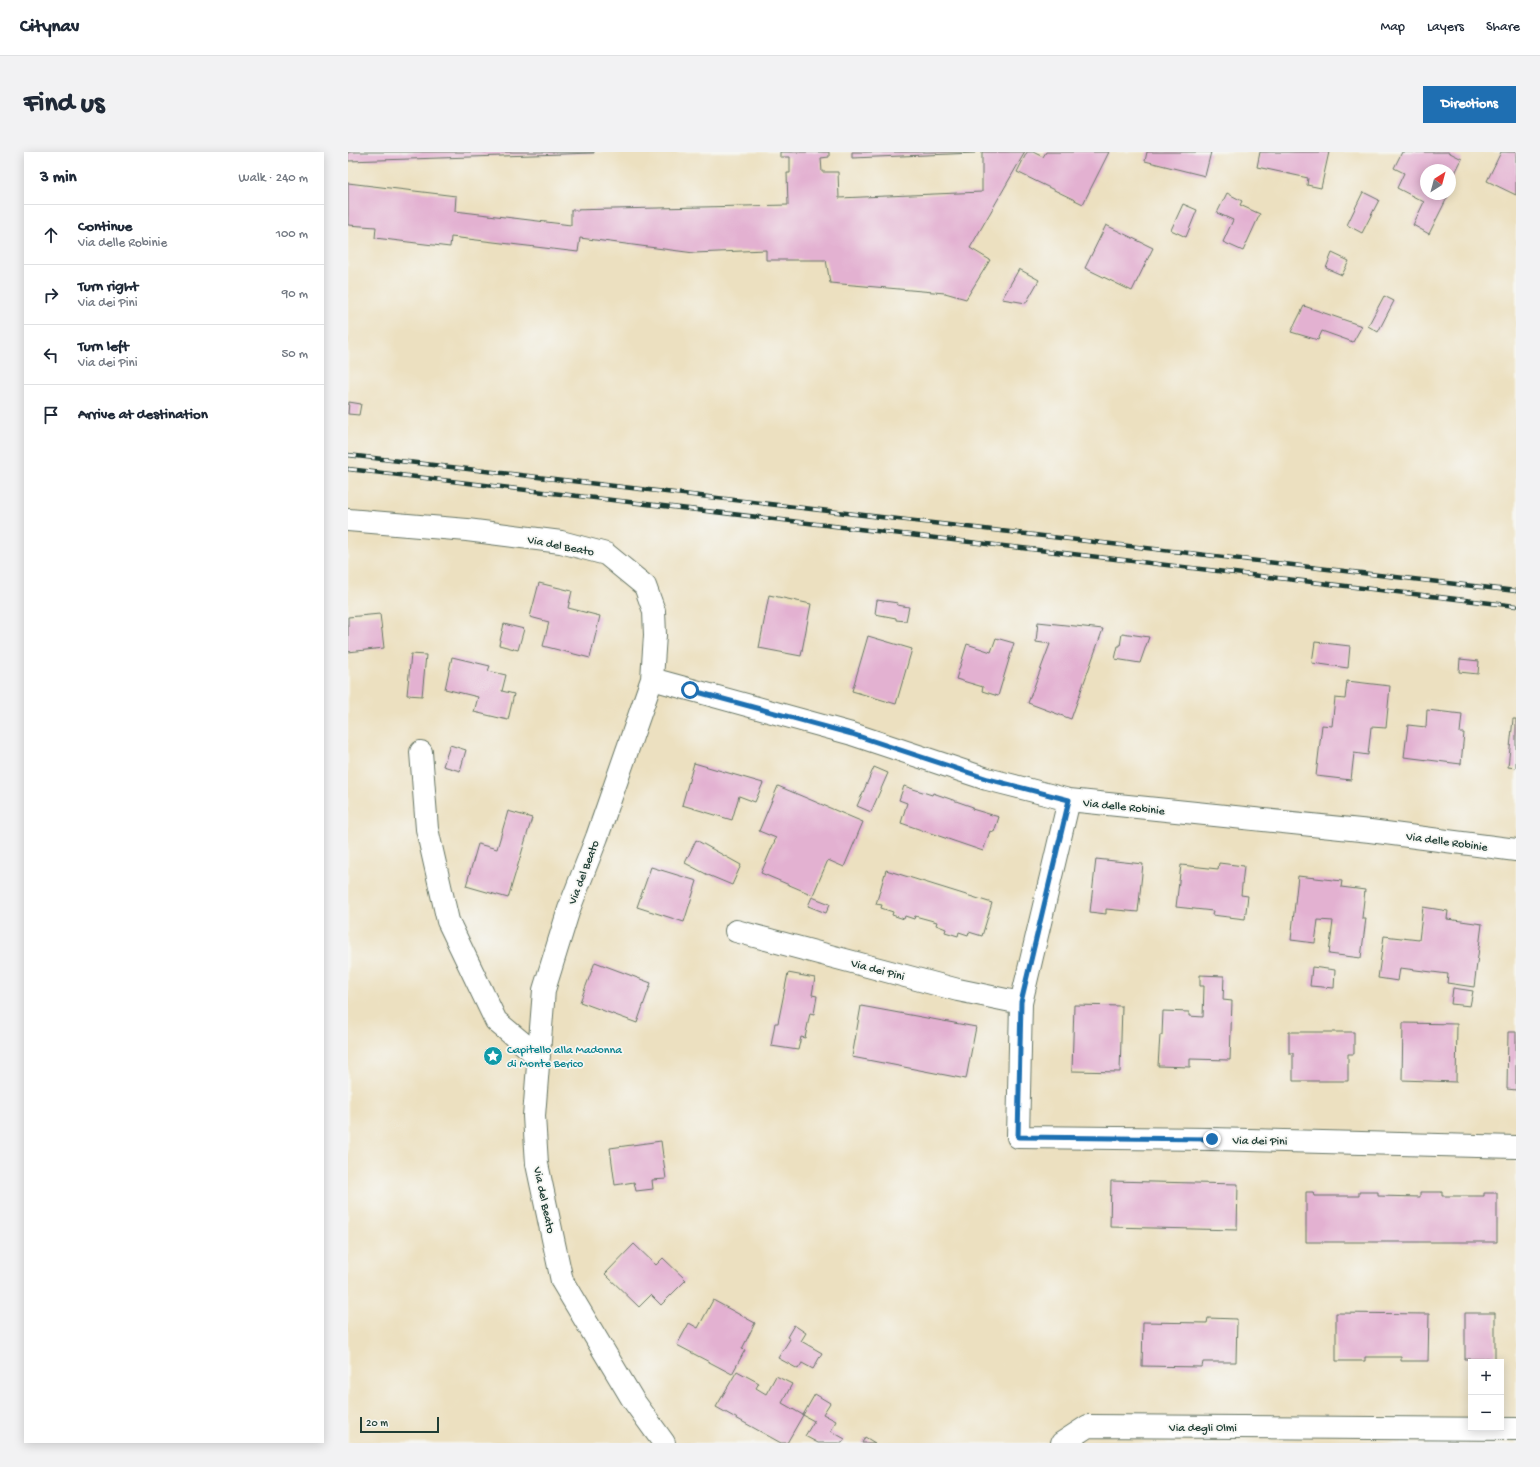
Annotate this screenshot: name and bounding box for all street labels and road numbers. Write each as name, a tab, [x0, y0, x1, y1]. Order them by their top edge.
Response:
street label: Via del Beato	[525, 533, 595, 560]
street label: Via delle Robinie	[1081, 797, 1166, 819]
street label: Via delle Robinie	[1404, 830, 1489, 856]
street label: Via del Beato	[566, 839, 604, 908]
street label: Via dei Pini	[848, 957, 906, 985]
street label: Via dei Pini	[1231, 1135, 1288, 1149]
street label: Via del Beato	[529, 1165, 557, 1235]
street label: Via degli Olmi	[1168, 1422, 1237, 1436]

